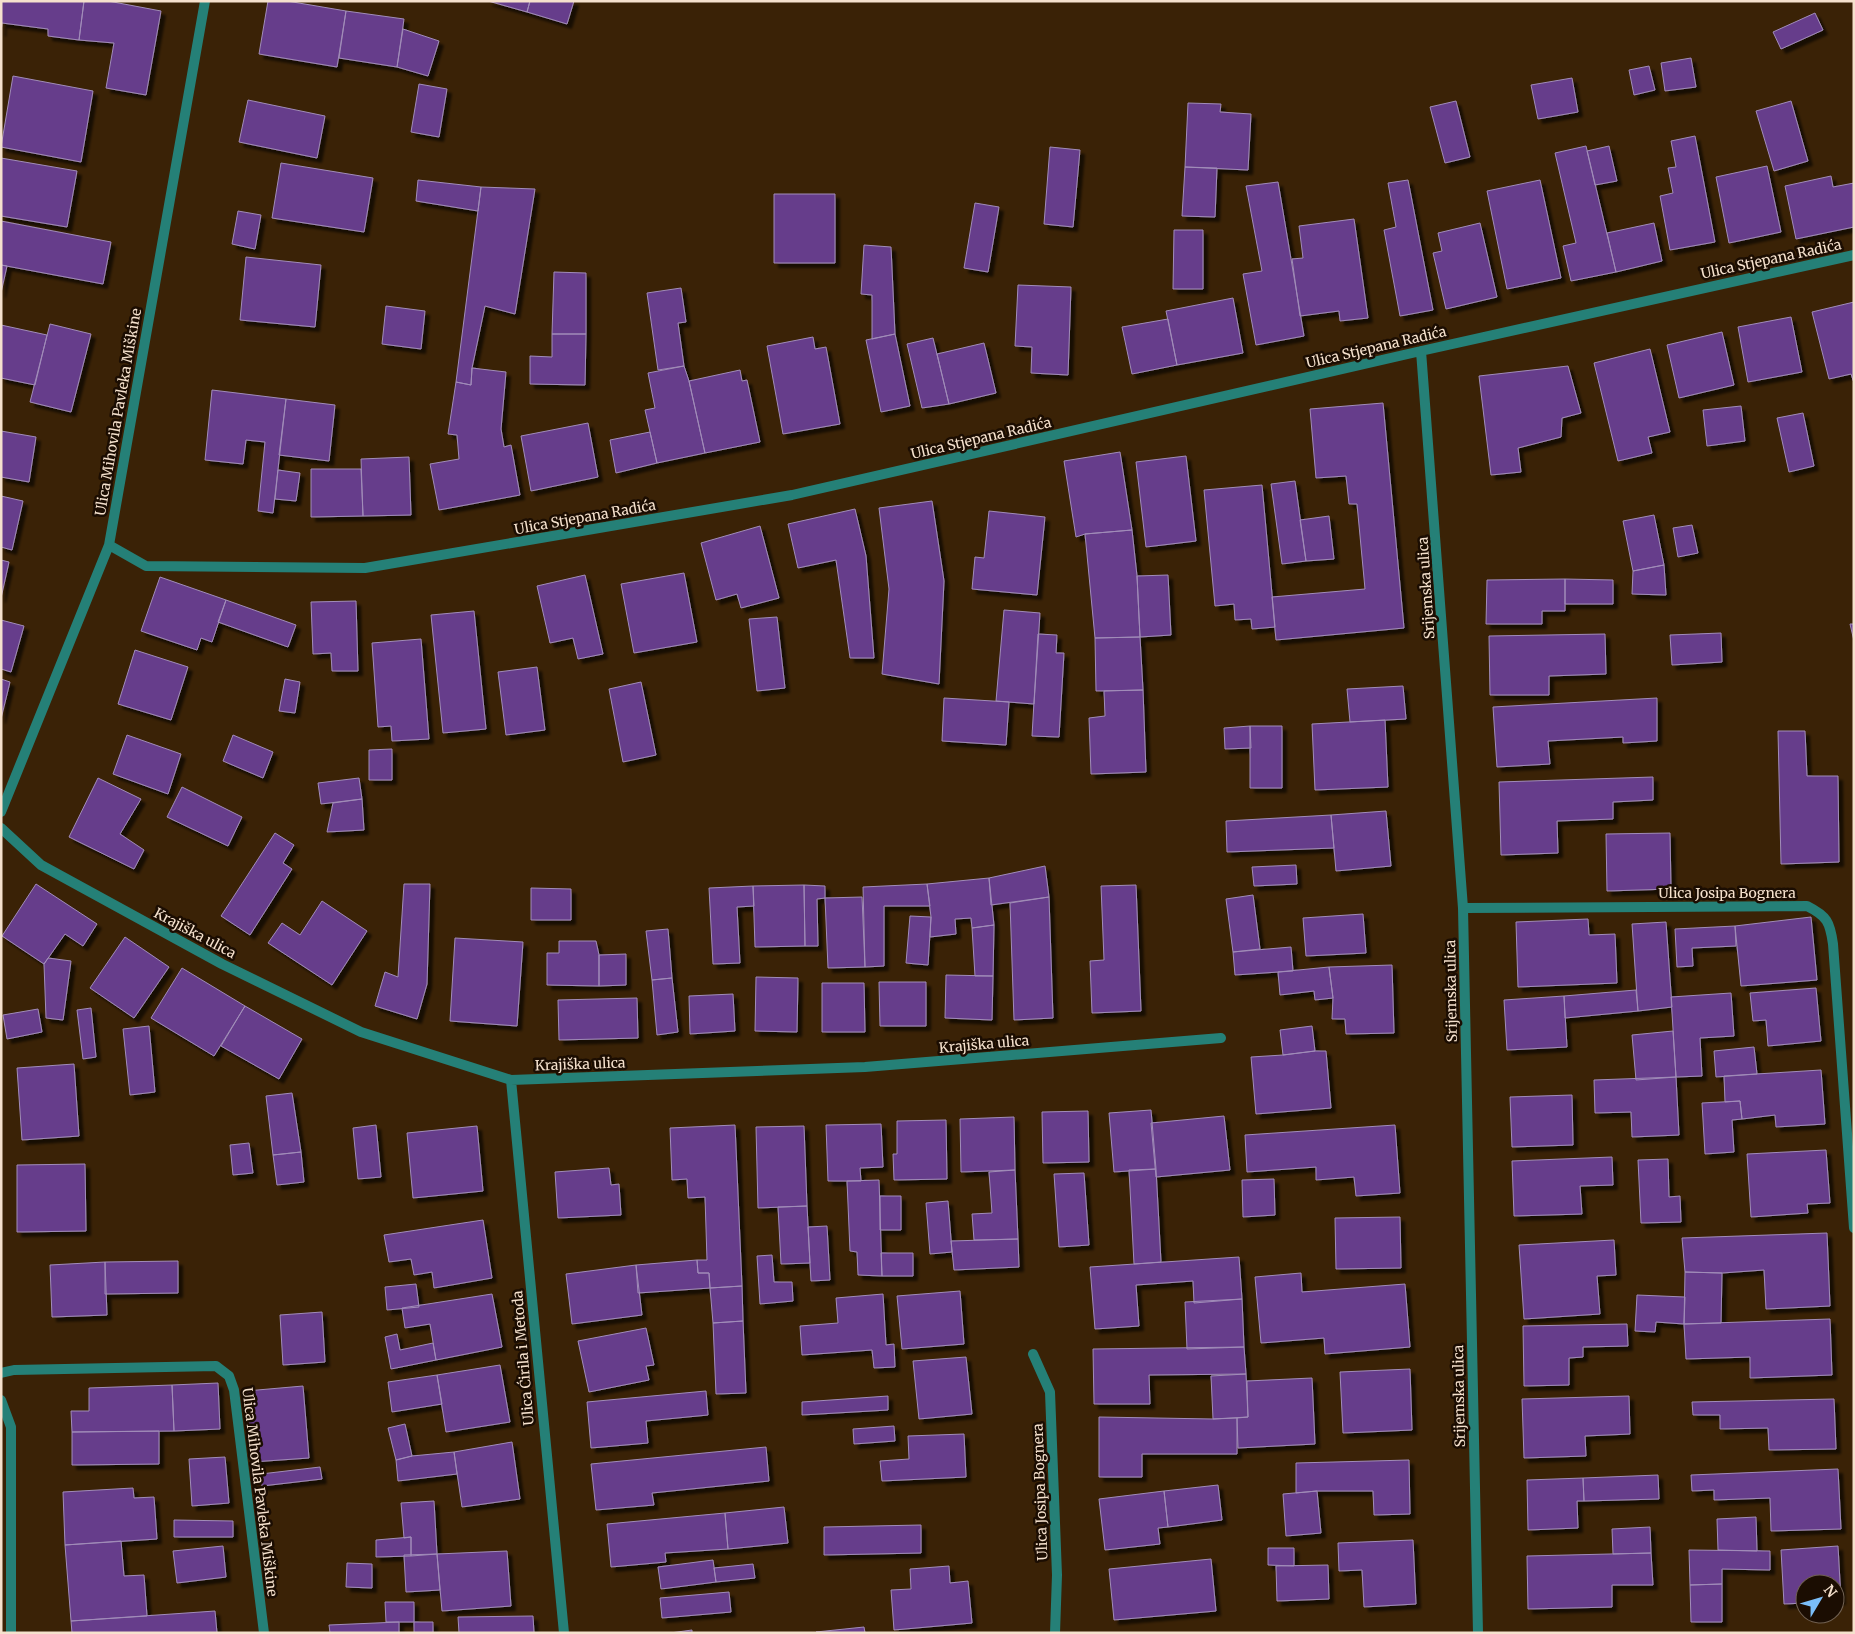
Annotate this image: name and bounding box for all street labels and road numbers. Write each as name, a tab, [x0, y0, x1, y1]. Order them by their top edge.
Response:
street label: Ulica Stjepana Radića	[1699, 235, 1844, 283]
street label: Ulica Mihovila Pavleka Miškine	[91, 307, 145, 517]
street label: Ulica Stjepana Radića	[1304, 322, 1448, 372]
street label: Ulica Stjepana Radića	[909, 413, 1053, 463]
street label: Ulica Stjepana Radića	[513, 496, 658, 538]
street label: Srijemska ulica	[1413, 536, 1439, 640]
street label: Ulica Josipa Bognera	[1658, 884, 1796, 902]
street label: Krajiška ulica	[151, 904, 240, 962]
street label: Srijemska ulica	[1441, 939, 1461, 1042]
street label: Krajiška ulica	[938, 1031, 1030, 1057]
street label: Krajiška ulica	[534, 1053, 626, 1075]
street label: Ulica Ćirila i Metoda	[508, 1289, 538, 1426]
street label: Srijemska ulica	[1449, 1344, 1469, 1447]
street label: Ulica Mihovila Pavleka Miškine	[238, 1386, 282, 1598]
street label: Ulica Josipa Bognera	[1029, 1423, 1051, 1561]

